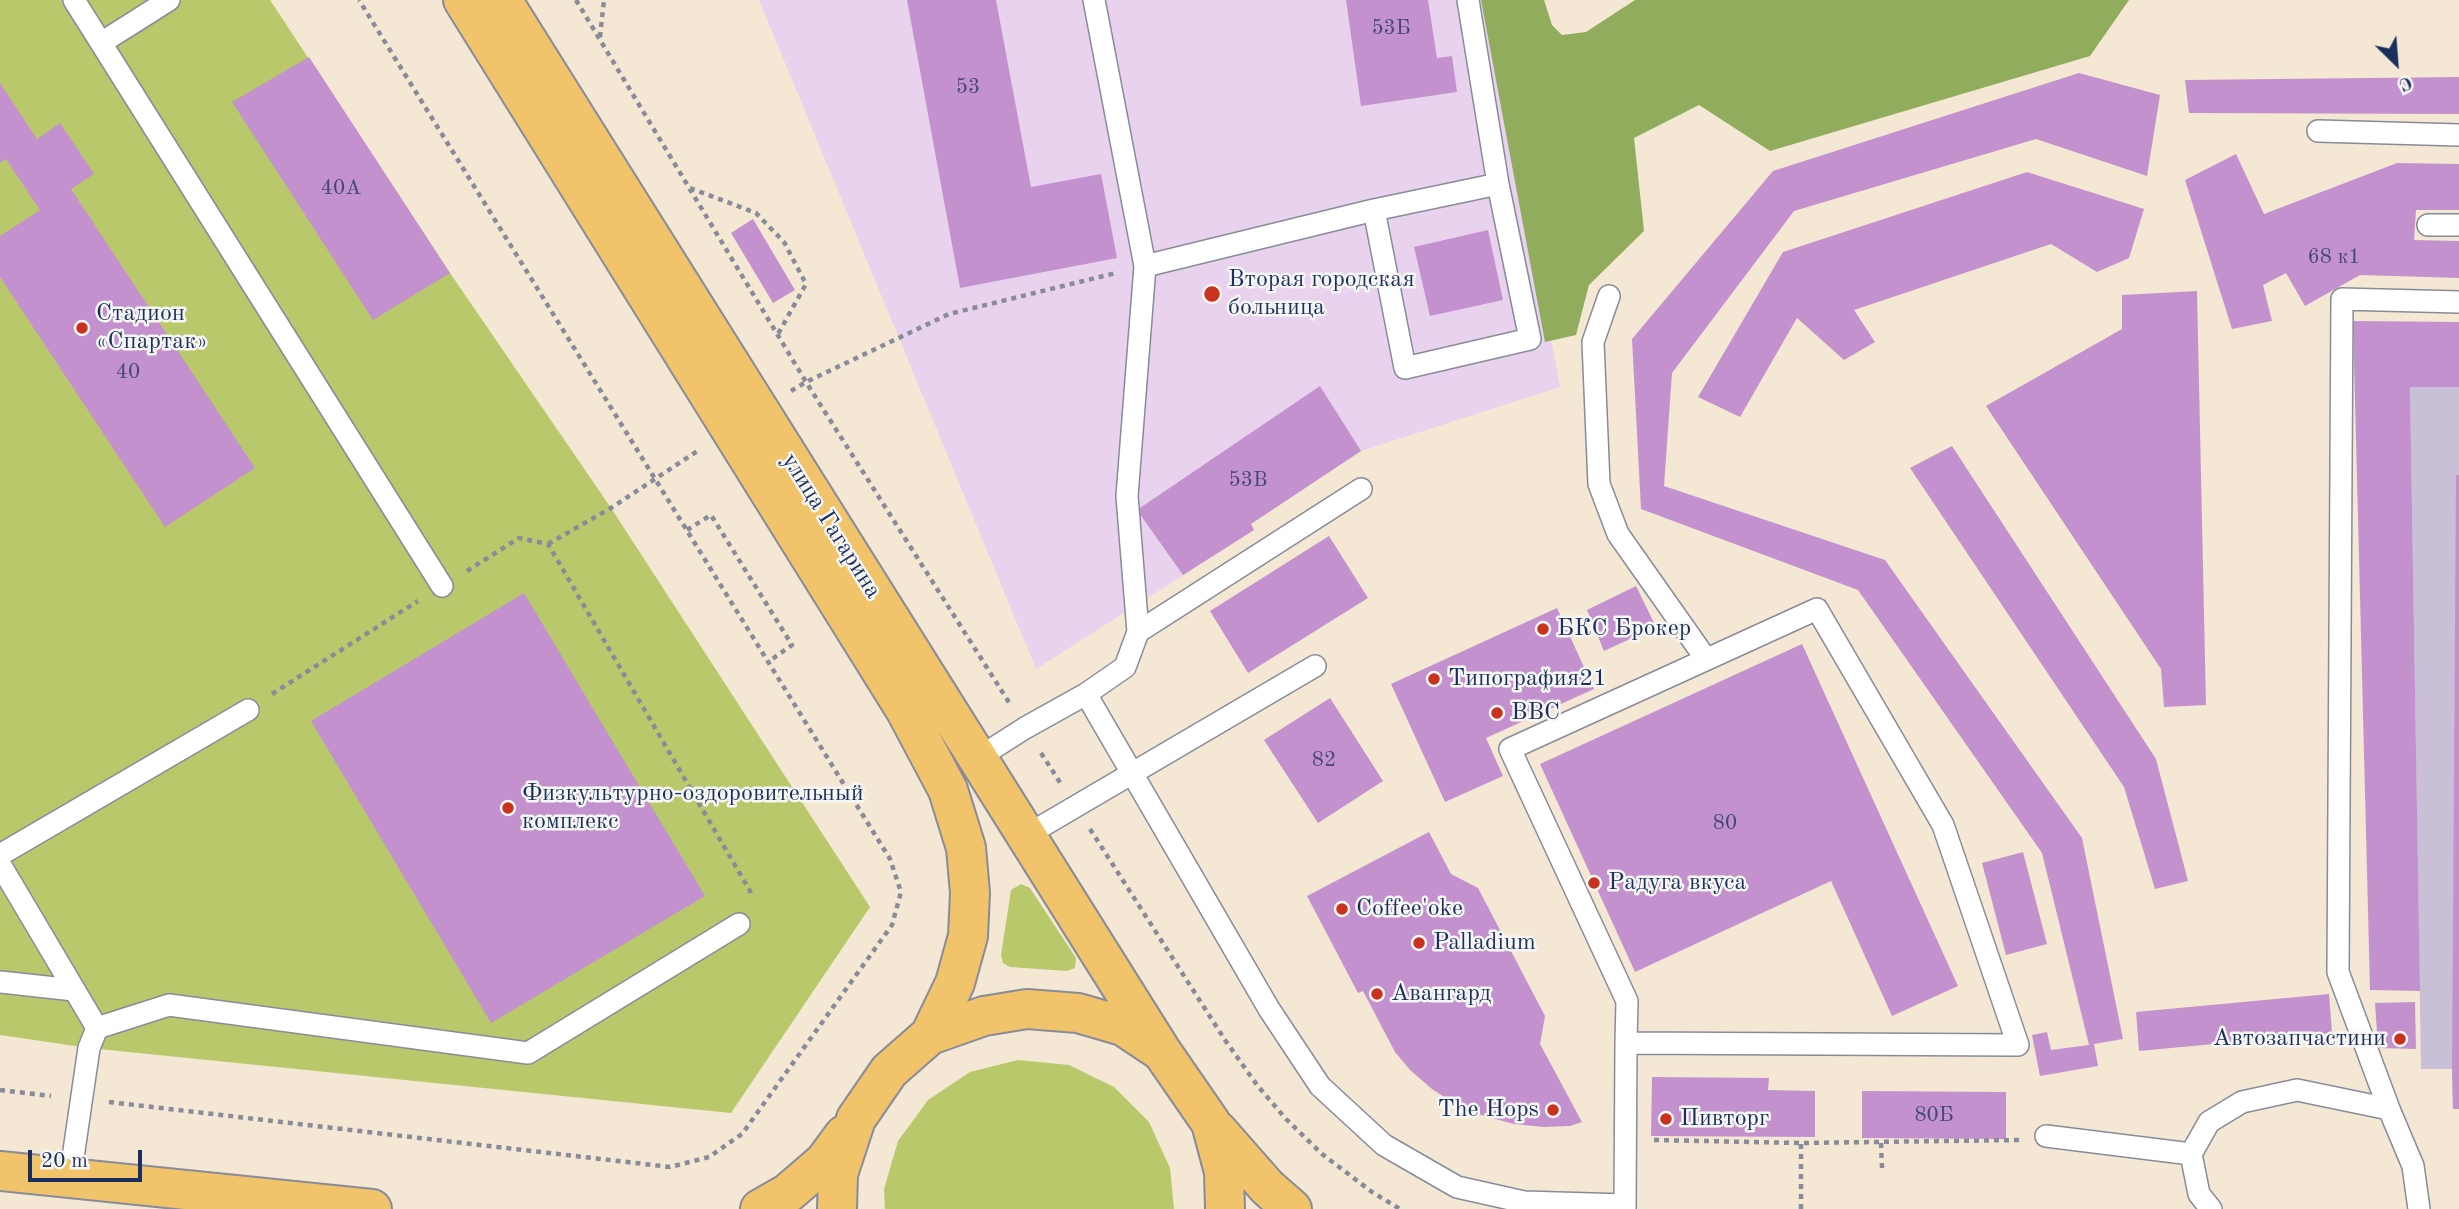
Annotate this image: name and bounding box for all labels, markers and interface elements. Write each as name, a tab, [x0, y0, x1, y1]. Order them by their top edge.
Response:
house number: 53Б	[1371, 15, 1411, 41]
north arrow	[2361, 28, 2431, 98]
text: С	[2395, 71, 2415, 94]
house number: 53	[956, 74, 980, 100]
house number: 40А	[321, 175, 361, 201]
house number: 68 к1	[2308, 244, 2360, 270]
place label: Вторая городская больница	[1228, 266, 1415, 322]
marker: Вторая городская больница	[1202, 284, 1222, 304]
place label: Стадион «Спартак»	[96, 300, 208, 356]
marker: Стадион «Спартак»	[74, 320, 90, 336]
house number: 40	[116, 359, 140, 385]
street label: улица Гагарина	[775, 448, 887, 604]
house number: 53В	[1229, 467, 1267, 493]
place label: БКС Брокер	[1557, 615, 1691, 643]
marker: БКС Брокер	[1535, 621, 1551, 637]
place label: Типография21	[1448, 665, 1607, 693]
marker: Типография21	[1426, 671, 1442, 687]
place label: ВВС	[1511, 699, 1560, 727]
marker: ВВС	[1489, 705, 1505, 721]
house number: 82	[1312, 747, 1336, 773]
place label: Физкультурно-оздоровительный комплекс	[522, 780, 864, 836]
marker: Физкультурно-оздоровительный комплекс	[500, 800, 516, 816]
house number: 80	[1713, 810, 1737, 836]
place label: Радуга вкуса	[1608, 869, 1746, 897]
marker: Радуга вкуса	[1586, 875, 1602, 891]
place label: Coffee'oke	[1356, 895, 1463, 923]
marker: Coffee'oke	[1334, 901, 1350, 917]
place label: Palladium	[1433, 929, 1536, 957]
marker: Palladium	[1411, 935, 1427, 951]
place label: Авангард	[1391, 980, 1491, 1008]
marker: Авангард	[1369, 986, 1385, 1002]
place label: Автозапчастини	[2213, 1025, 2386, 1053]
marker: Автозапчастини	[2392, 1031, 2408, 1047]
place label: The Hops	[1437, 1096, 1539, 1124]
marker: The Hops	[1545, 1102, 1561, 1118]
house number: 80Б	[1914, 1102, 1954, 1128]
place label: Пивторг	[1680, 1105, 1769, 1133]
marker: Пивторг	[1658, 1111, 1674, 1127]
scale bar	[32, 1136, 145, 1180]
text: 20 m	[41, 1151, 88, 1172]

